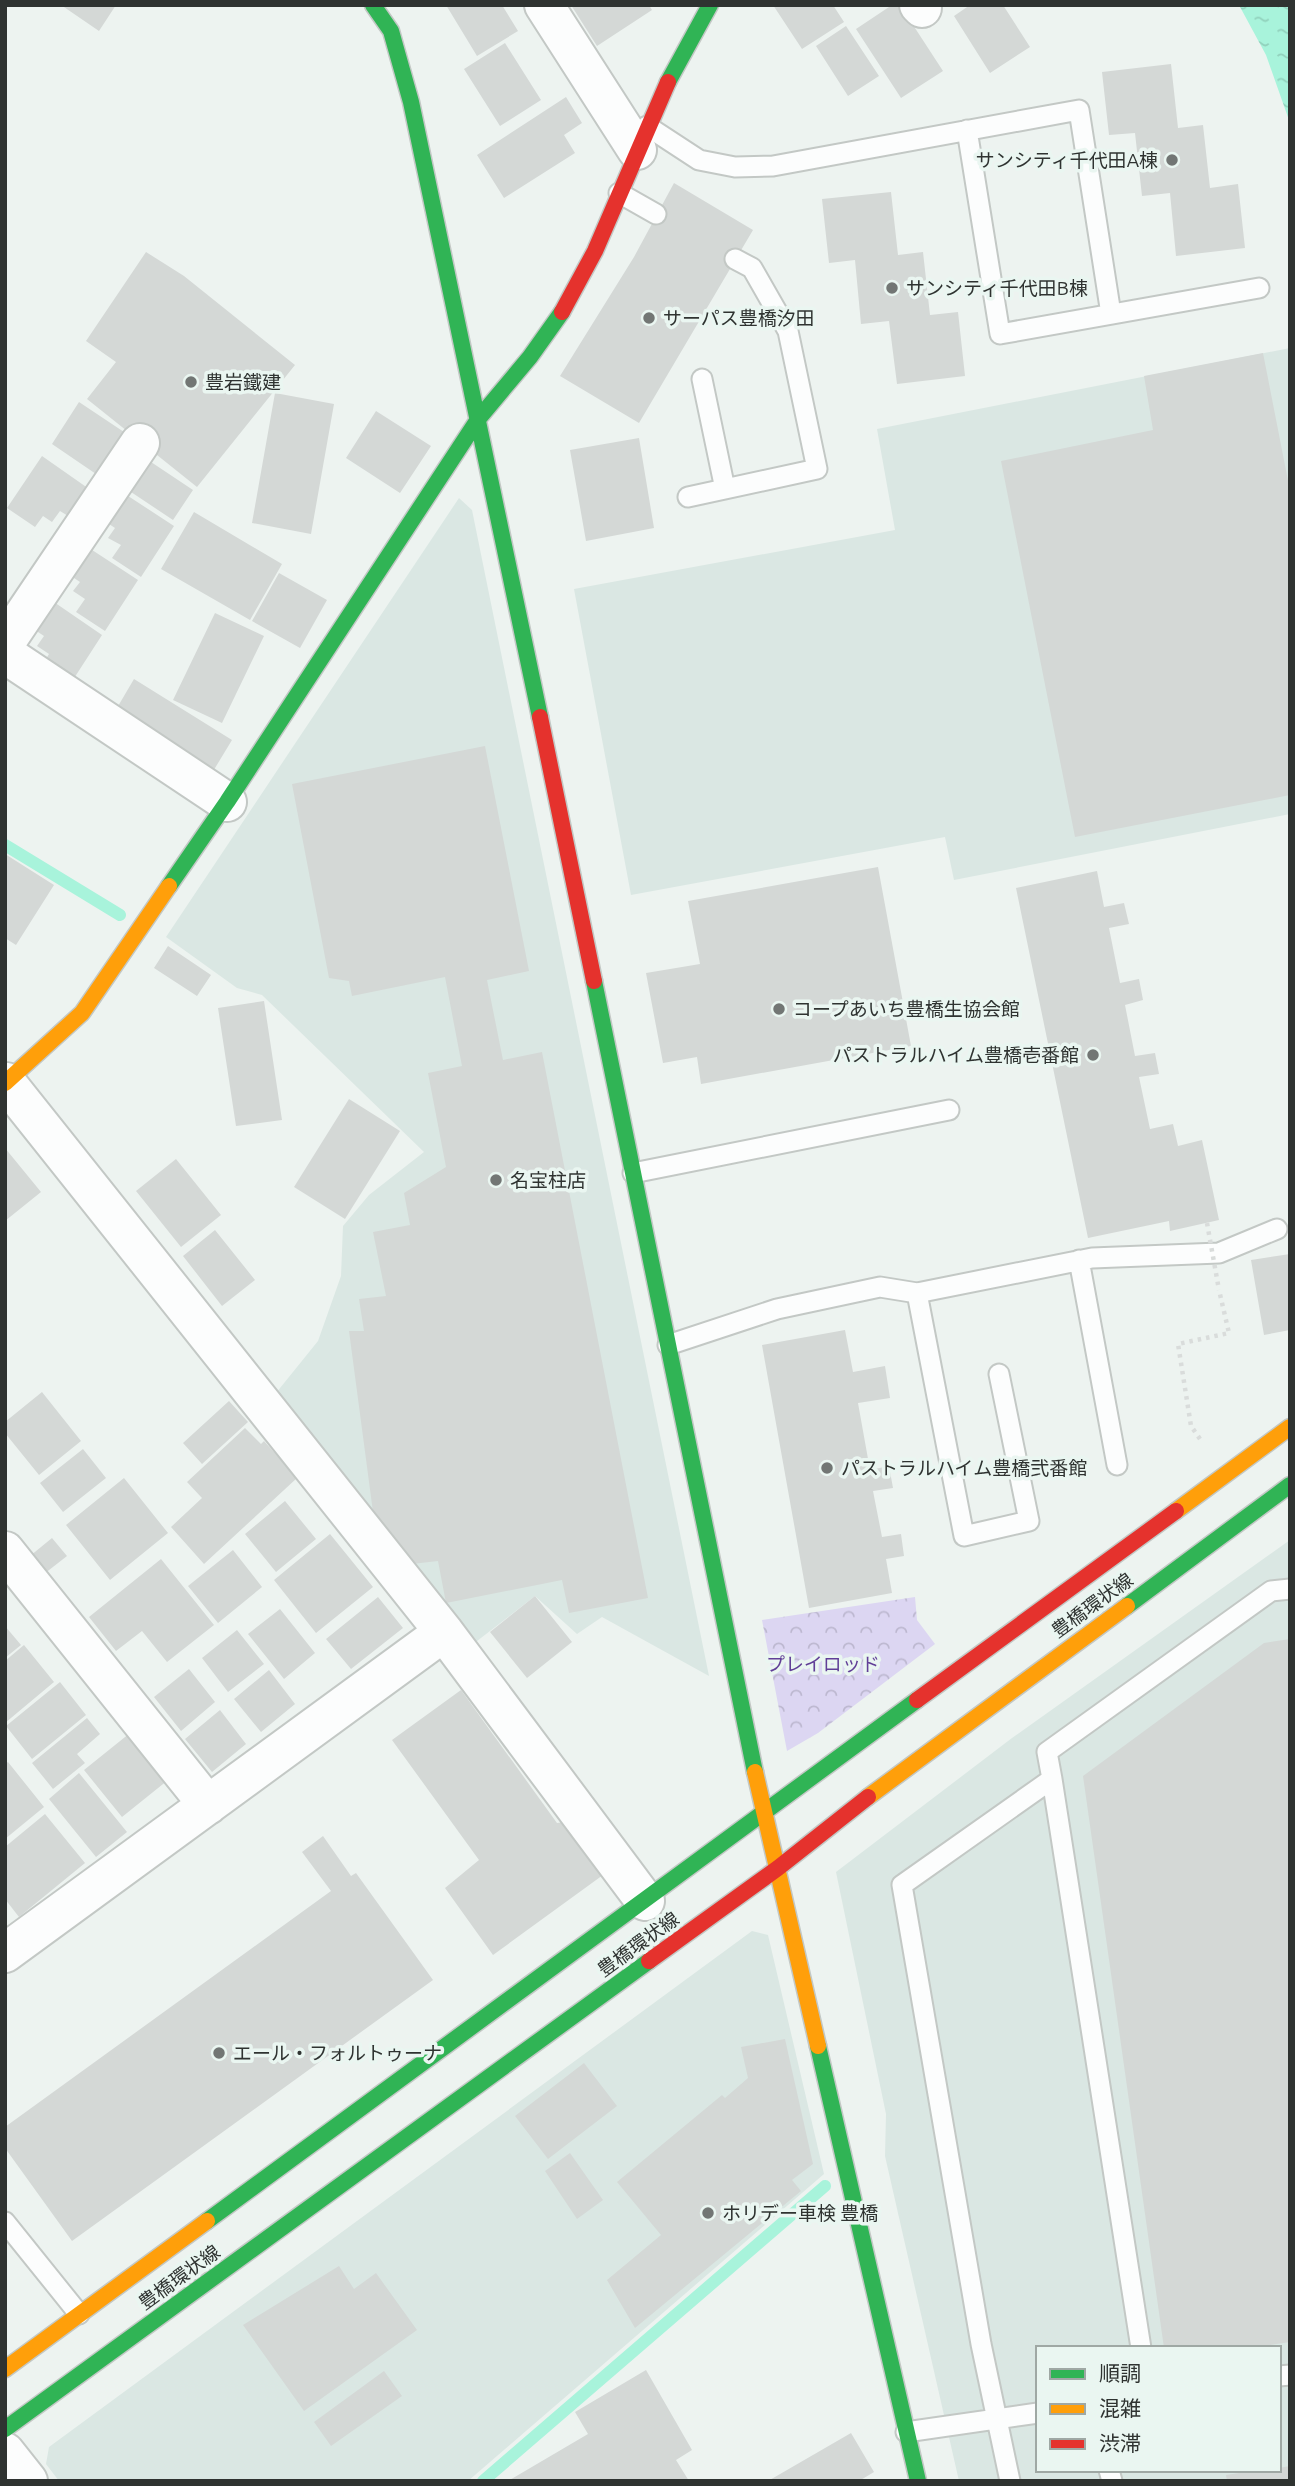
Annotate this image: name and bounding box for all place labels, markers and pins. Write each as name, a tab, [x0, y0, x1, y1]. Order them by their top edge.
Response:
place label: サンシティ千代田A棟	[976, 149, 1158, 171]
marker: サンシティ千代田A棟	[1164, 152, 1180, 168]
place label: サンシティ千代田B棟	[906, 277, 1088, 299]
marker: サンシティ千代田B棟	[884, 280, 900, 296]
place label: サーパス豊橋汐田	[663, 307, 815, 329]
marker: サーパス豊橋汐田	[641, 310, 657, 326]
place label: 豊岩鐵建	[205, 371, 281, 393]
marker: 豊岩鐵建	[183, 374, 199, 390]
place label: コープあいち豊橋生協会館	[793, 998, 1020, 1020]
marker: コープあいち豊橋生協会館	[771, 1001, 787, 1017]
place label: パストラルハイム豊橋壱番館	[833, 1044, 1079, 1066]
marker: パストラルハイム豊橋壱番館	[1085, 1047, 1101, 1063]
place label: 名宝柱店	[510, 1169, 586, 1191]
marker: 名宝柱店	[488, 1172, 504, 1188]
place label: パストラルハイム豊橋弐番館	[841, 1457, 1087, 1479]
marker: パストラルハイム豊橋弐番館	[819, 1460, 835, 1476]
place label: エール・フォルトゥーナ	[233, 2042, 442, 2064]
marker: エール・フォルトゥーナ	[211, 2045, 227, 2061]
place label: ホリデー車検 豊橋	[722, 2202, 878, 2224]
marker: ホリデー車検 豊橋	[700, 2205, 716, 2221]

